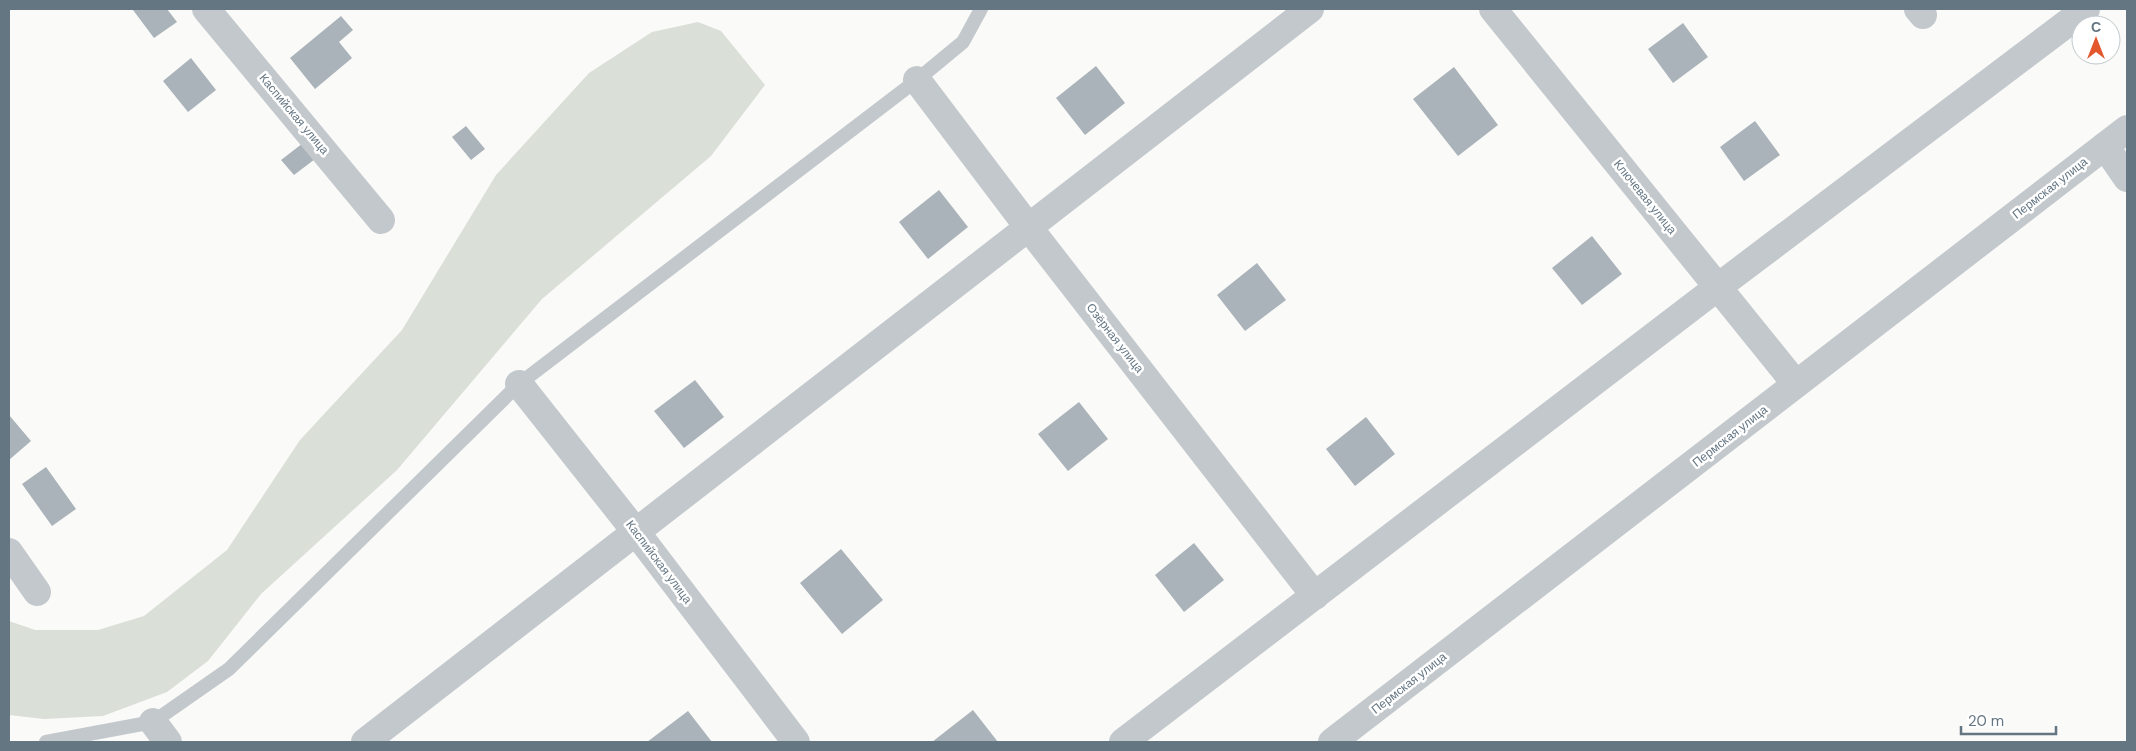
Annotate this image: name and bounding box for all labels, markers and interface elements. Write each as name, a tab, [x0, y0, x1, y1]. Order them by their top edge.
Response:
north arrow	[2071, 15, 2121, 65]
text: С	[2091, 18, 2101, 36]
street label: Каспийская улица	[256, 70, 333, 158]
street label: Пермская улица	[2009, 153, 2091, 222]
street label: Ключевая улица	[1610, 157, 1680, 238]
street label: Озёрная улица	[1083, 300, 1147, 376]
street label: Пермская улица	[1689, 401, 1771, 470]
street label: Каспийская улица	[622, 517, 696, 607]
street label: Пермская улица	[1368, 648, 1450, 717]
scale bar	[1961, 704, 2056, 736]
text: 20 m	[1968, 711, 2004, 731]

